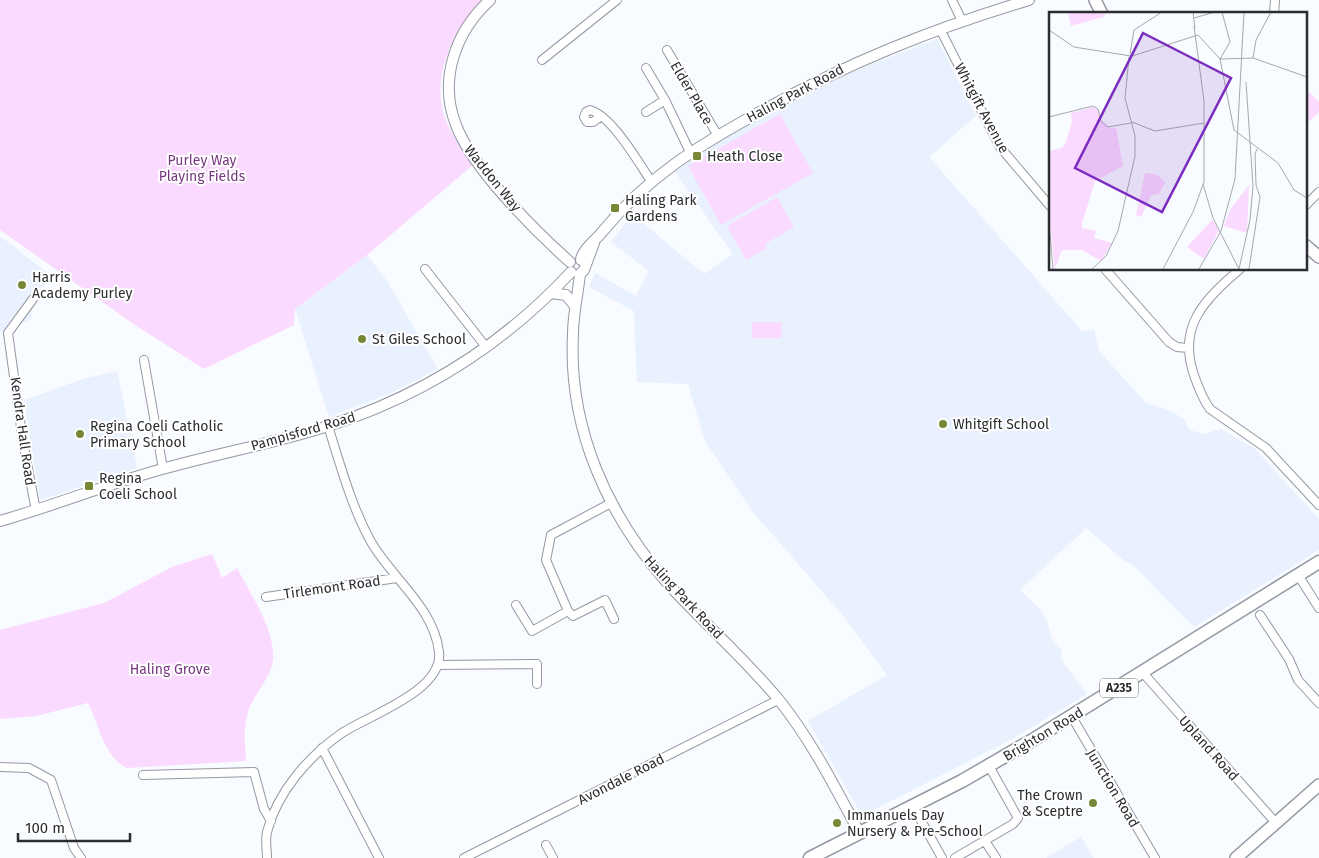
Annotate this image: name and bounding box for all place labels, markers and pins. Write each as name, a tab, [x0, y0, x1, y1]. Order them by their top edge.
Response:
place label: Heath Close	[707, 148, 783, 165]
marker: Heath Close	[691, 150, 703, 162]
place label: Haling Park Gardens	[625, 192, 698, 225]
marker: Haling Park Gardens	[609, 202, 621, 214]
place label: Harris Academy Purley	[32, 269, 133, 302]
marker: Harris Academy Purley	[16, 279, 28, 291]
place label: St Giles School	[372, 331, 466, 348]
marker: St Giles School	[356, 333, 368, 345]
place label: Whitgift School	[953, 416, 1049, 433]
place label: Regina Coeli Catholic Primary School	[90, 418, 224, 451]
marker: Whitgift School	[937, 418, 949, 430]
marker: Regina Coeli Catholic Primary School	[74, 428, 86, 440]
place label: Regina Coeli School	[99, 470, 177, 503]
marker: Regina Coeli School	[83, 480, 95, 492]
place label: The Crown & Sceptre	[1017, 787, 1083, 820]
marker: The Crown & Sceptre	[1087, 797, 1099, 809]
place label: Immanuels Day Nursery & Pre-School	[847, 807, 983, 840]
marker: Immanuels Day Nursery & Pre-School	[831, 817, 843, 829]

